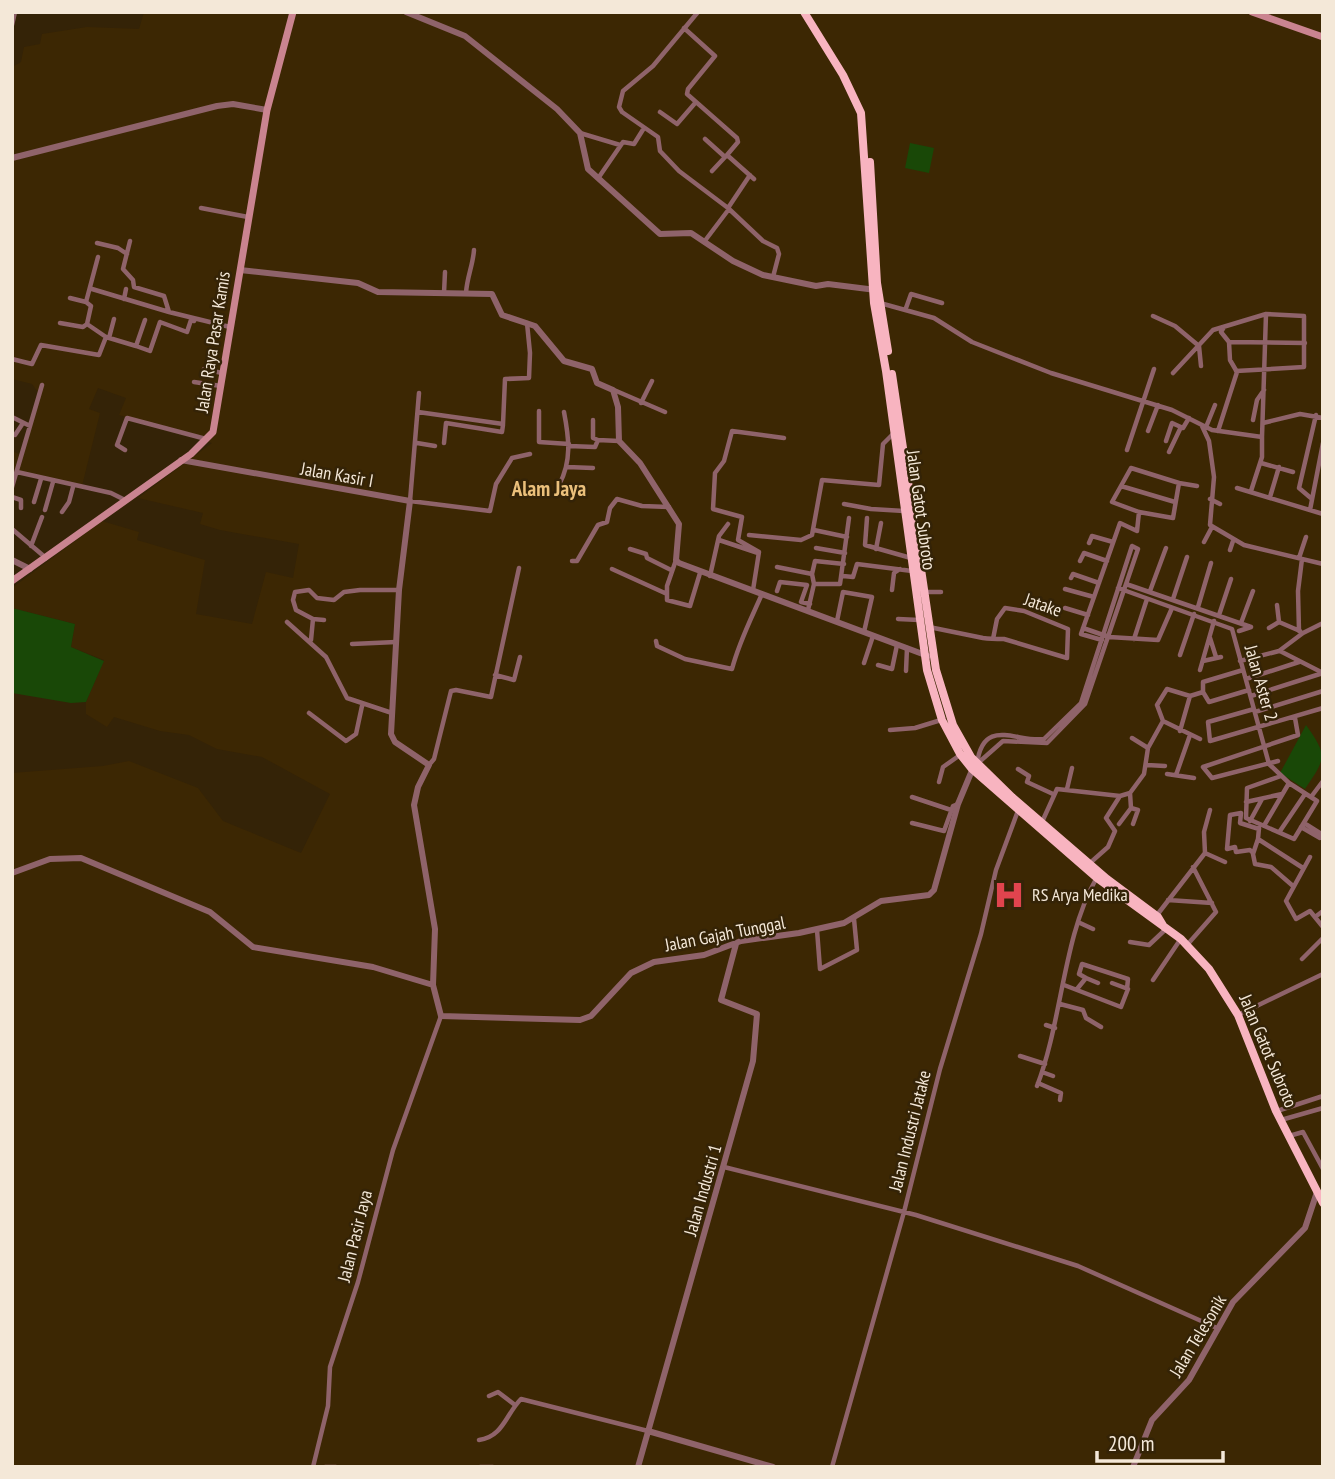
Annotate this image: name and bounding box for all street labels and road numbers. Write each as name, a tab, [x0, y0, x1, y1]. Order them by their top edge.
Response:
street label: Jalan Raya Pasar Kamis	[190, 270, 235, 415]
street label: Jalan Gatot Subroto	[902, 448, 941, 572]
street label: Jalan Kasir I	[298, 457, 375, 492]
street label: Jatake	[1021, 587, 1065, 622]
street label: Jalan Aster 2	[1239, 641, 1283, 723]
street label: Jalan Gajah Tunggal	[662, 910, 788, 957]
street label: Jalan Gatot Subroto	[1234, 990, 1303, 1111]
street label: Jalan Industri Jatake	[883, 1068, 936, 1195]
street label: Jalan Industri 1	[678, 1141, 727, 1239]
street label: Jalan Pasir Jaya	[332, 1188, 377, 1285]
street label: Jalan Telesonik	[1163, 1290, 1231, 1382]

